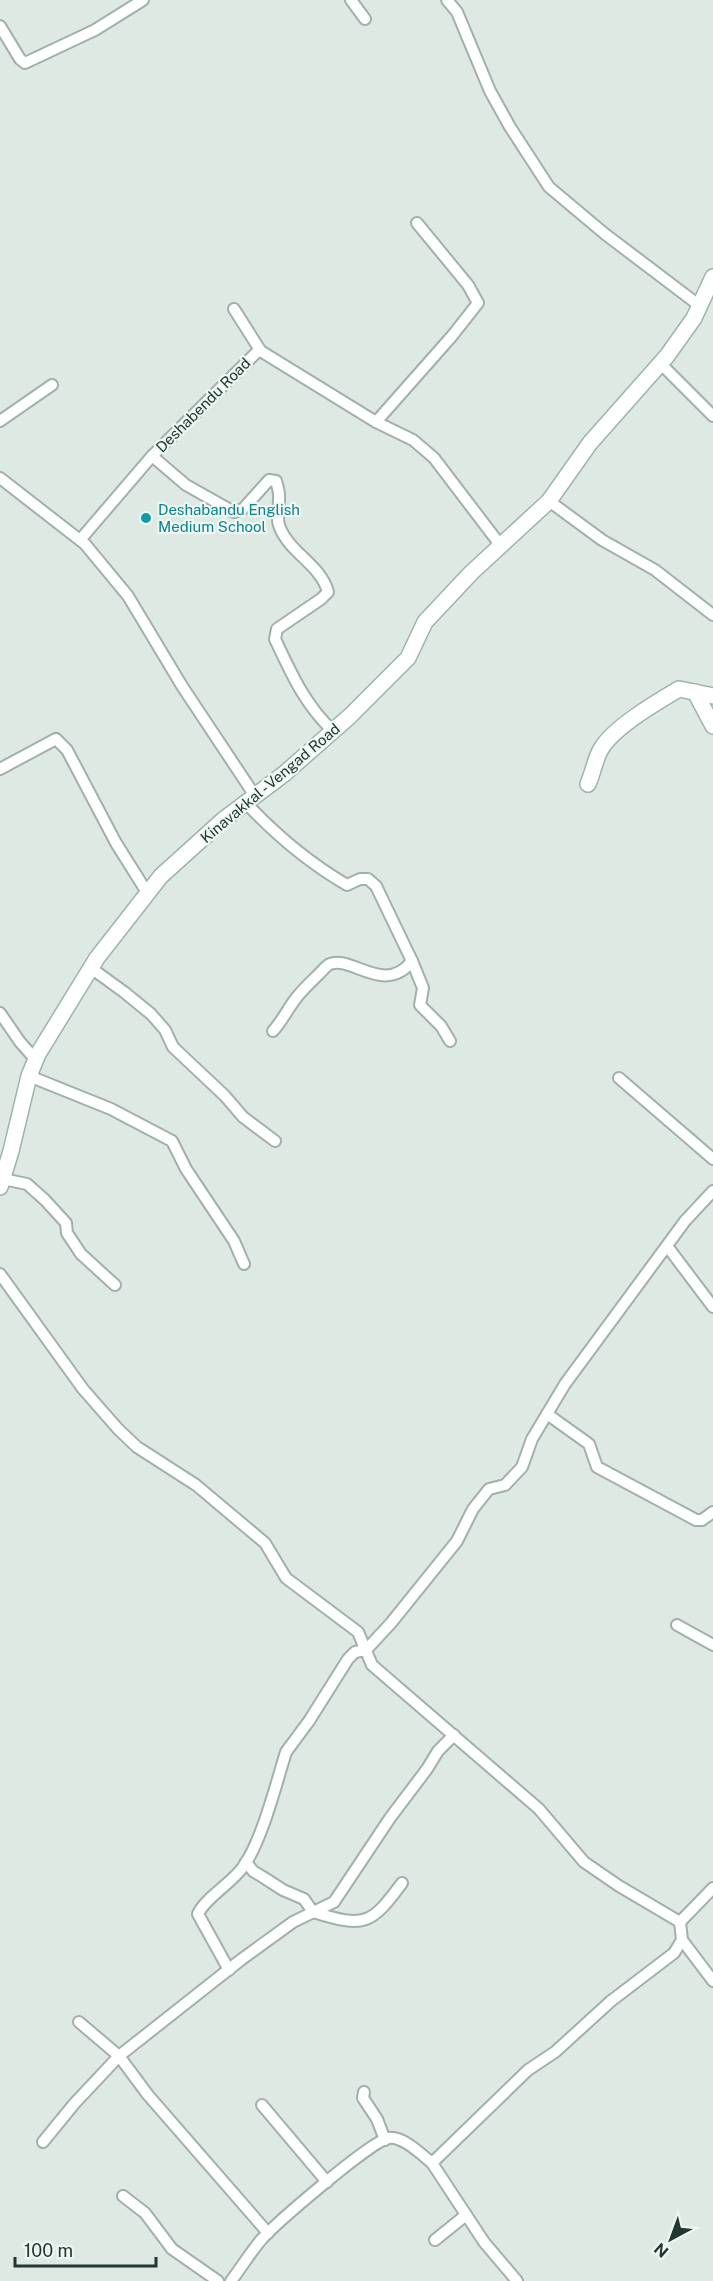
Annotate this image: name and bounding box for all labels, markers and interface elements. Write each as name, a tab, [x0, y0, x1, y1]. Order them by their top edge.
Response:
street label: Deshabendu Road	[152, 354, 254, 456]
place label: Deshabandu English Medium School	[158, 501, 300, 535]
marker: Deshabandu English Medium School	[139, 511, 153, 525]
street label: Kinavakkal - Vengad Road	[197, 720, 343, 846]
north arrow	[641, 2209, 701, 2269]
scale bar	[15, 2230, 156, 2268]
text: N	[651, 2239, 672, 2261]
text: 100 m	[24, 2240, 73, 2261]

